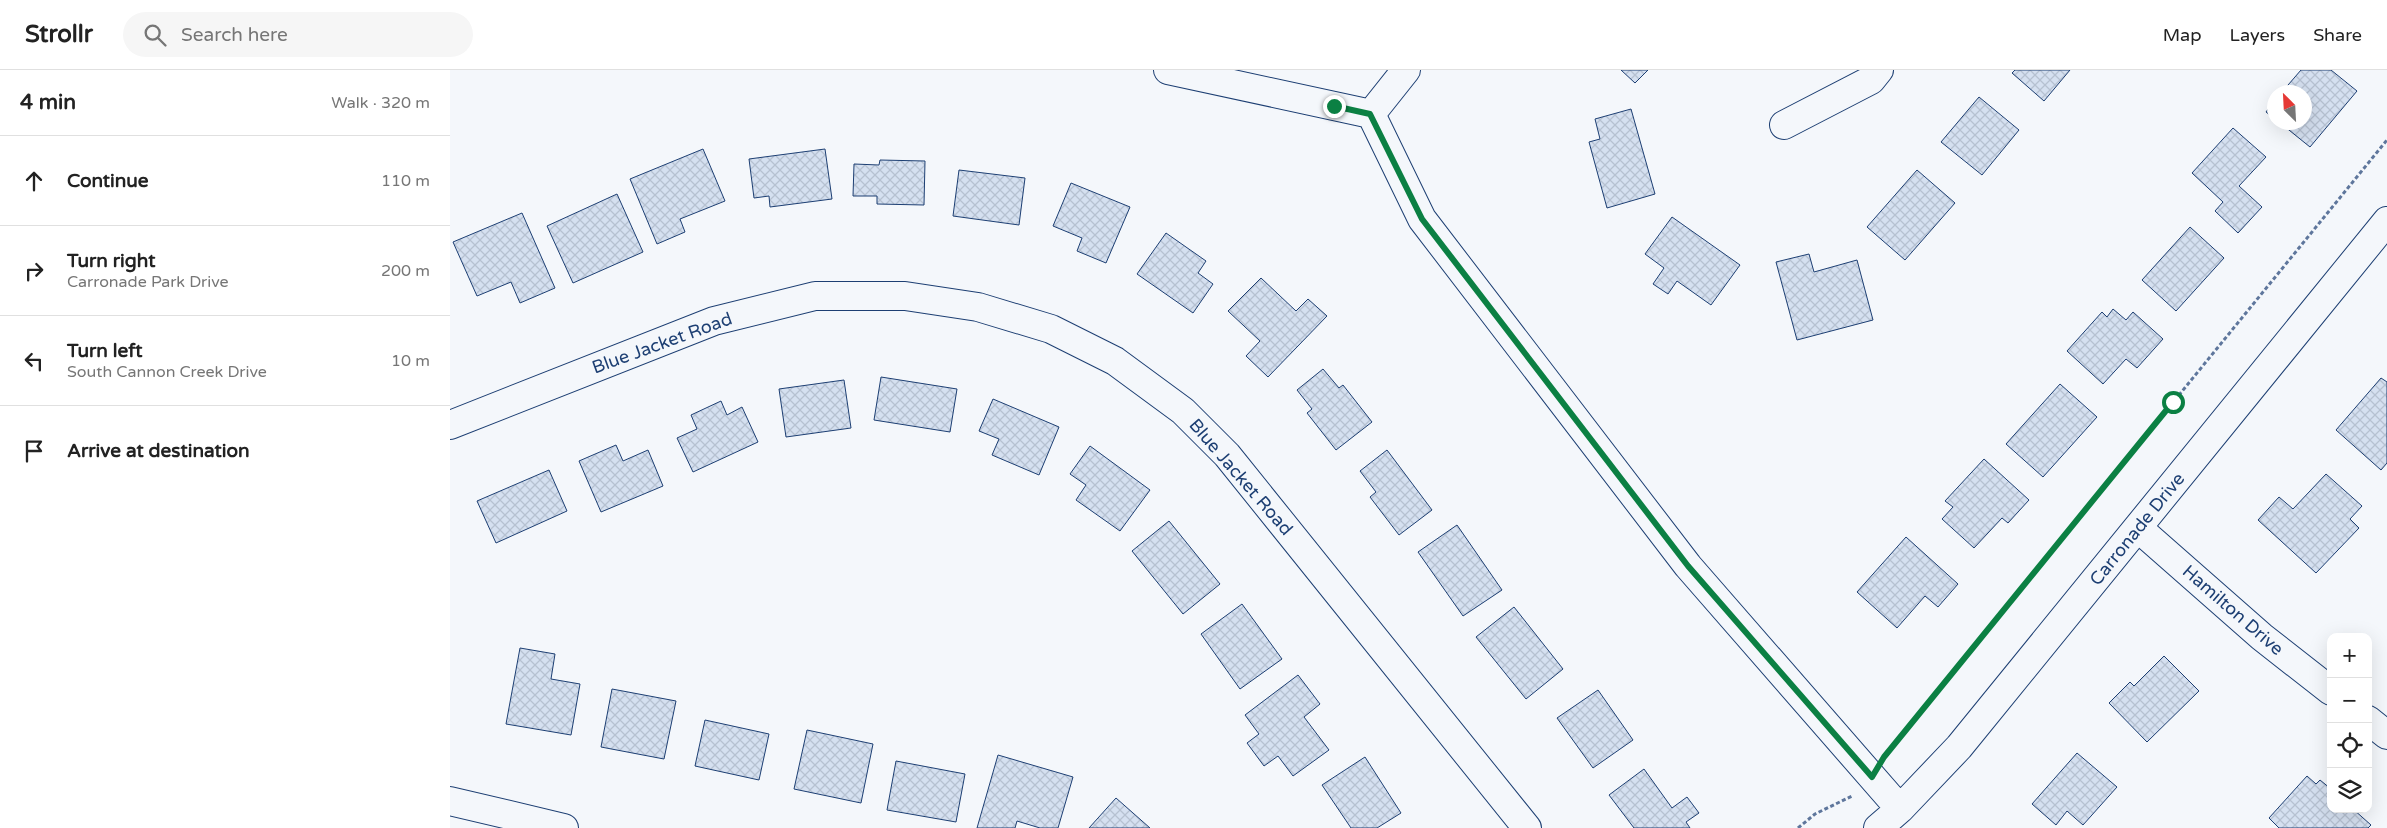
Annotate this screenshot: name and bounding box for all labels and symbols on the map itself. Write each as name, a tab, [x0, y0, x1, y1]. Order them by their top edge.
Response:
north arrow	[2267, 85, 2312, 130]
route end	[1323, 95, 1346, 118]
street label: Blue Jacket Road	[589, 307, 735, 379]
route start	[2162, 391, 2185, 414]
street label: Blue Jacket Road	[1184, 414, 1298, 540]
street label: Carronade Drive	[2085, 468, 2189, 590]
street label: Hamilton Drive	[2178, 560, 2288, 660]

